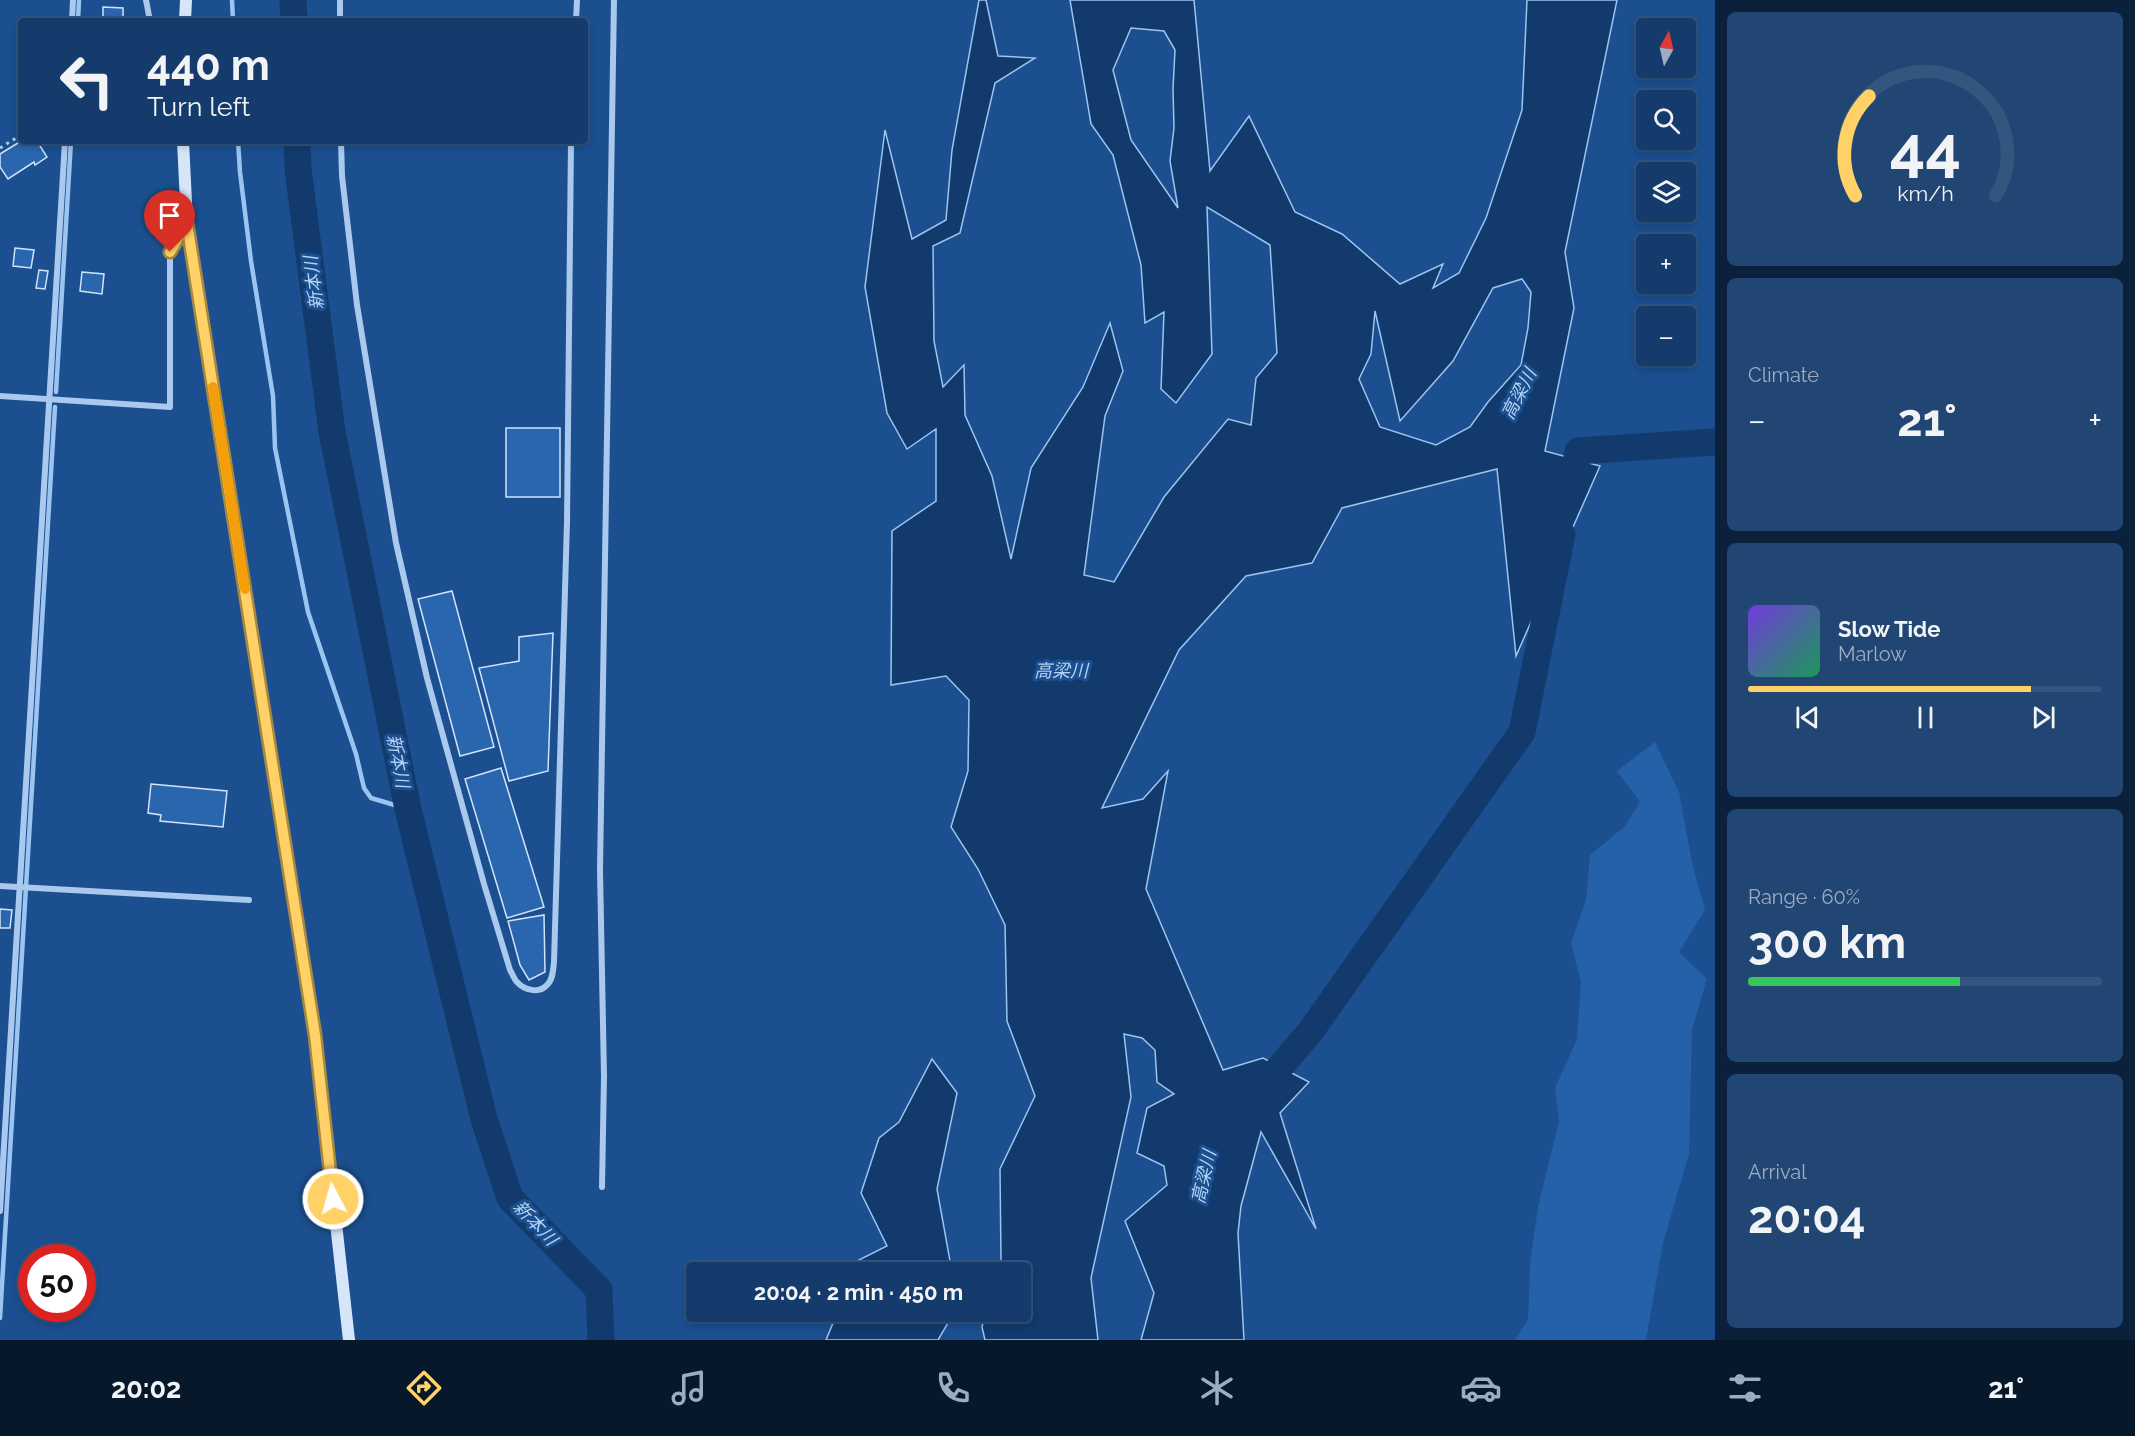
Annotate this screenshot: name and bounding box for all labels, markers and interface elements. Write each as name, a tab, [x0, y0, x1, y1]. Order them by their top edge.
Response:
north arrow	[1636, 18, 1696, 78]
map controls	[1636, 18, 1696, 366]
text: 440 m	[147, 41, 270, 90]
icon: left	[48, 42, 126, 120]
button: search	[1636, 90, 1696, 150]
text: Turn left	[147, 91, 250, 122]
text: 44	[1889, 111, 1961, 185]
button: layers	[1636, 162, 1696, 222]
text: km/h	[1897, 181, 1953, 206]
pin	[144, 190, 195, 252]
icon: arrive	[153, 199, 186, 232]
button: +	[1636, 234, 1696, 294]
water label: 新本川	[300, 253, 327, 311]
button: −	[1636, 306, 1696, 366]
water label: 高梁川	[1497, 363, 1541, 423]
text: Climate	[1748, 363, 1819, 387]
text: 21°	[1897, 394, 1957, 447]
text: −	[1748, 401, 1766, 440]
text: +	[2088, 401, 2102, 440]
text: Slow Tide	[1838, 616, 1940, 642]
text: Marlow	[1838, 642, 1907, 666]
water label: 高梁川	[1034, 660, 1090, 681]
icon: previous	[1791, 701, 1824, 734]
icon: pause	[1909, 701, 1942, 734]
icon: next	[2027, 701, 2060, 734]
water label: 新本川	[383, 732, 414, 791]
text: Range · 60%	[1748, 885, 1860, 909]
text: 300 km	[1748, 916, 1906, 969]
water label: 高梁川	[1187, 1146, 1220, 1206]
text: Arrival	[1748, 1160, 1807, 1184]
position arrow	[301, 1167, 365, 1231]
text: 20:04	[1748, 1191, 1865, 1244]
water label: 新本川	[509, 1196, 563, 1251]
speed limit sign: 50	[18, 1244, 96, 1322]
text: 20:04 · 2 min · 450 m	[754, 1279, 963, 1305]
icon: directions	[403, 1367, 445, 1409]
icon: music	[668, 1367, 710, 1409]
icon: phone	[932, 1367, 974, 1409]
icon: climate	[1196, 1367, 1238, 1409]
icon: car	[1460, 1367, 1502, 1409]
icon: filters	[1724, 1367, 1766, 1409]
text: 20:02	[111, 1373, 181, 1404]
text: 21°	[1988, 1373, 2024, 1404]

